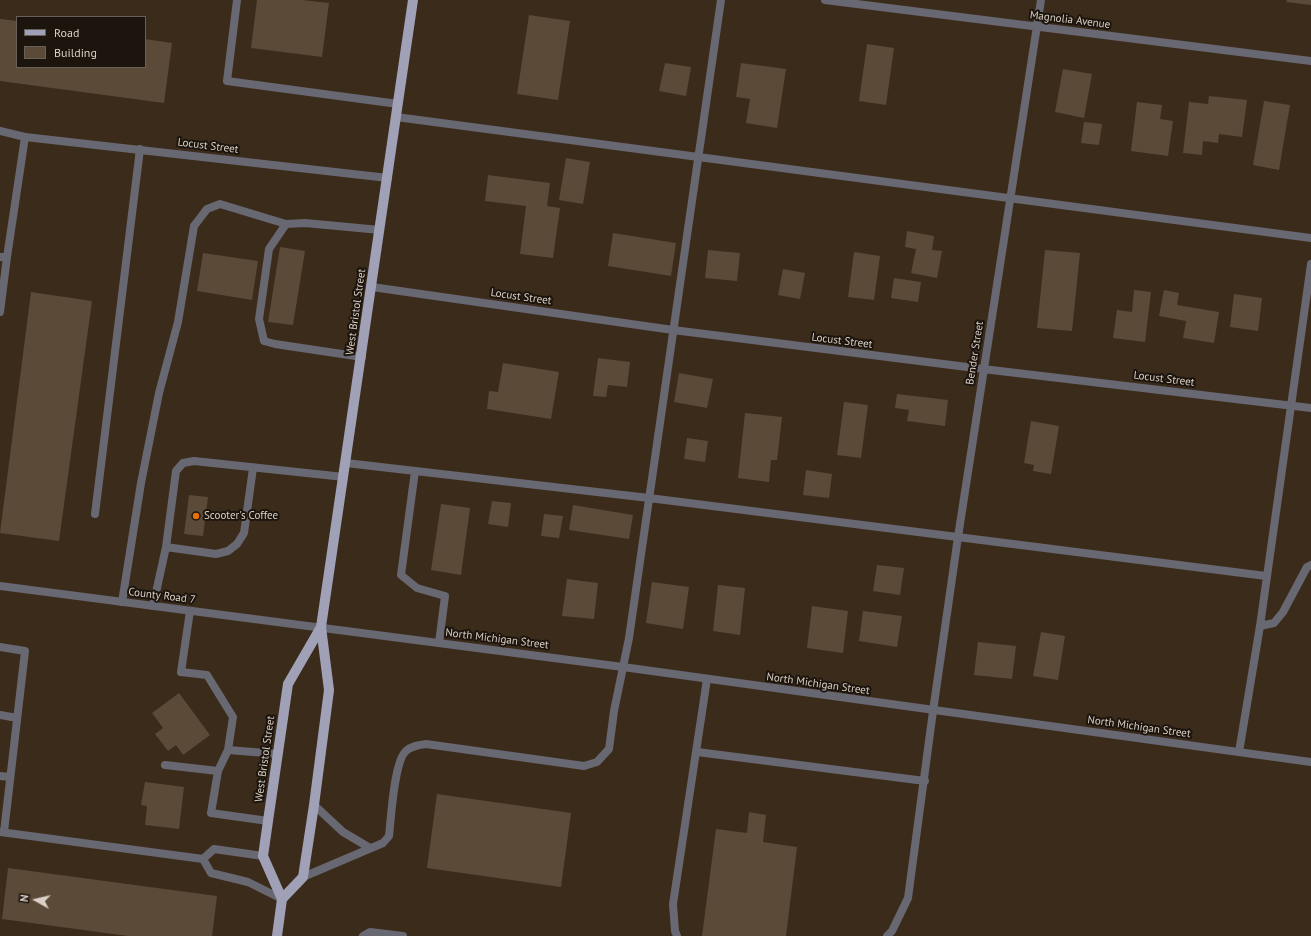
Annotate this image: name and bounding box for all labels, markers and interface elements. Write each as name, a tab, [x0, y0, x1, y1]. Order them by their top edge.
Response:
street label: Magnolia Avenue	[1029, 9, 1111, 31]
legend	[16, 16, 146, 68]
text: Road	[54, 25, 79, 40]
text: Building	[54, 45, 97, 60]
street label: Locust Street	[177, 136, 239, 156]
street label: West Bristol Street	[343, 268, 369, 356]
street label: Locust Street	[490, 286, 552, 308]
street label: Bender Street	[963, 320, 987, 386]
street label: Locust Street	[811, 331, 873, 351]
street label: Locust Street	[1133, 369, 1195, 389]
place label: Scooter's Coffee	[204, 509, 278, 523]
marker: Scooter's Coffee	[191, 511, 201, 521]
street label: County Road 7	[128, 585, 196, 607]
street label: North Michigan Street	[445, 626, 549, 652]
street label: North Michigan Street	[766, 670, 870, 698]
street label: North Michigan Street	[1087, 713, 1191, 741]
street label: West Bristol Street	[252, 715, 278, 803]
north arrow	[16, 880, 56, 920]
text: N	[17, 894, 32, 903]

